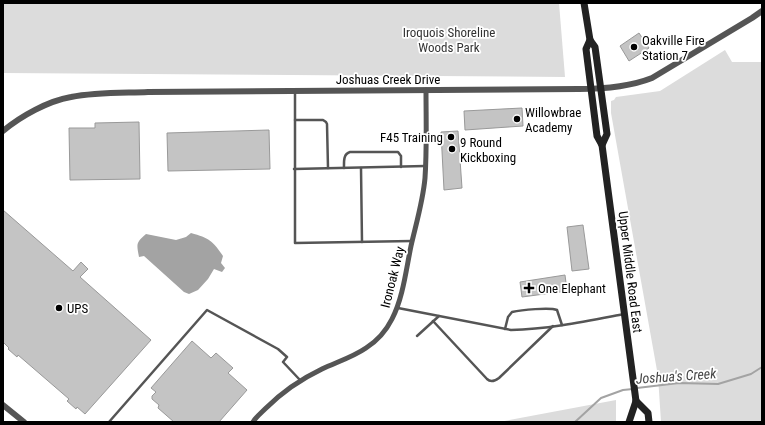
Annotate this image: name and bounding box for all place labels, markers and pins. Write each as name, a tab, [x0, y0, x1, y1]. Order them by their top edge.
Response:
place label: Oakville Fire Station 7	[642, 33, 705, 63]
marker: Oakville Fire Station 7	[629, 42, 639, 52]
place label: Willowbrae Academy	[525, 105, 581, 135]
marker: Willowbrae Academy	[512, 114, 522, 124]
place label: F45 Training	[380, 130, 443, 145]
marker: F45 Training	[446, 132, 456, 142]
place label: 9 Round Kickboxing	[460, 135, 516, 165]
marker: 9 Round Kickboxing	[447, 144, 457, 154]
place label: One Elephant	[538, 281, 606, 296]
marker: One Elephant	[523, 282, 535, 294]
place label: UPS	[67, 301, 89, 316]
marker: UPS	[54, 303, 64, 313]

